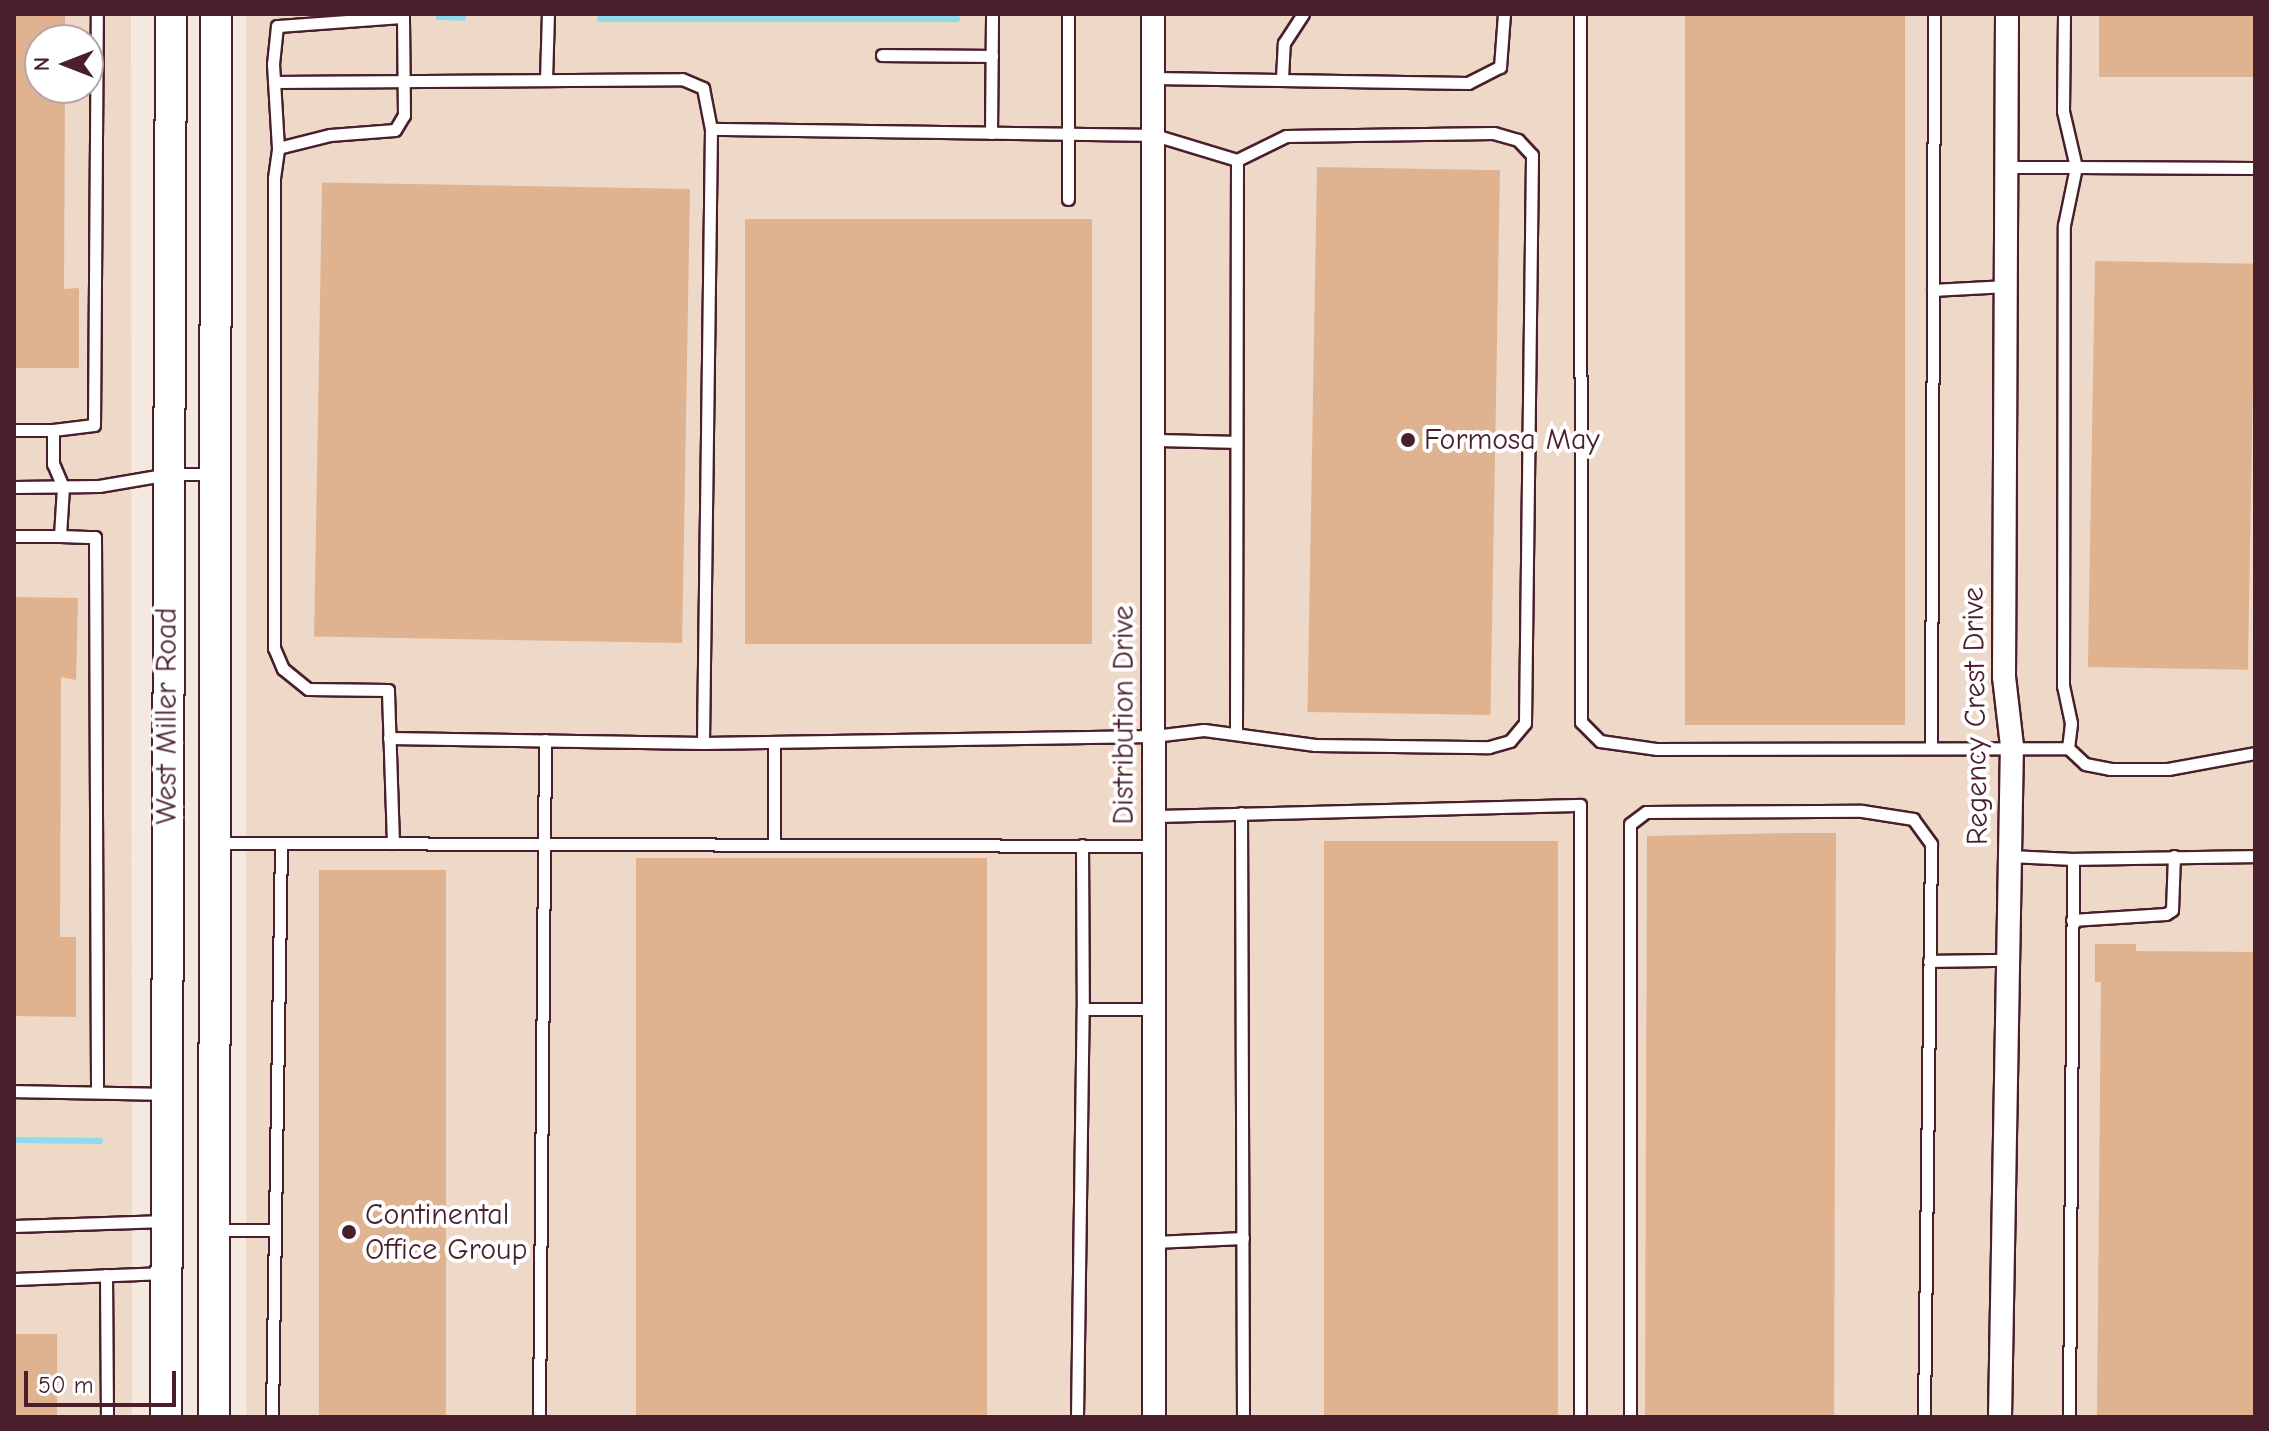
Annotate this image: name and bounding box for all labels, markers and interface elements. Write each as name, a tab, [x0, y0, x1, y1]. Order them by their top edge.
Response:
north arrow	[24, 24, 104, 104]
text: N	[29, 57, 55, 71]
place label: Formosa May	[1424, 422, 1600, 458]
marker: Formosa May	[1399, 431, 1417, 449]
street label: Regency Crest Drive	[1956, 587, 1996, 845]
street label: Distribution Drive	[1106, 605, 1142, 825]
street label: West Miller Road	[149, 608, 185, 824]
place label: Continental Office Group	[365, 1197, 527, 1268]
marker: Continental Office Group	[340, 1223, 358, 1241]
scale bar	[28, 1355, 180, 1405]
text: 50 m	[38, 1371, 94, 1399]

